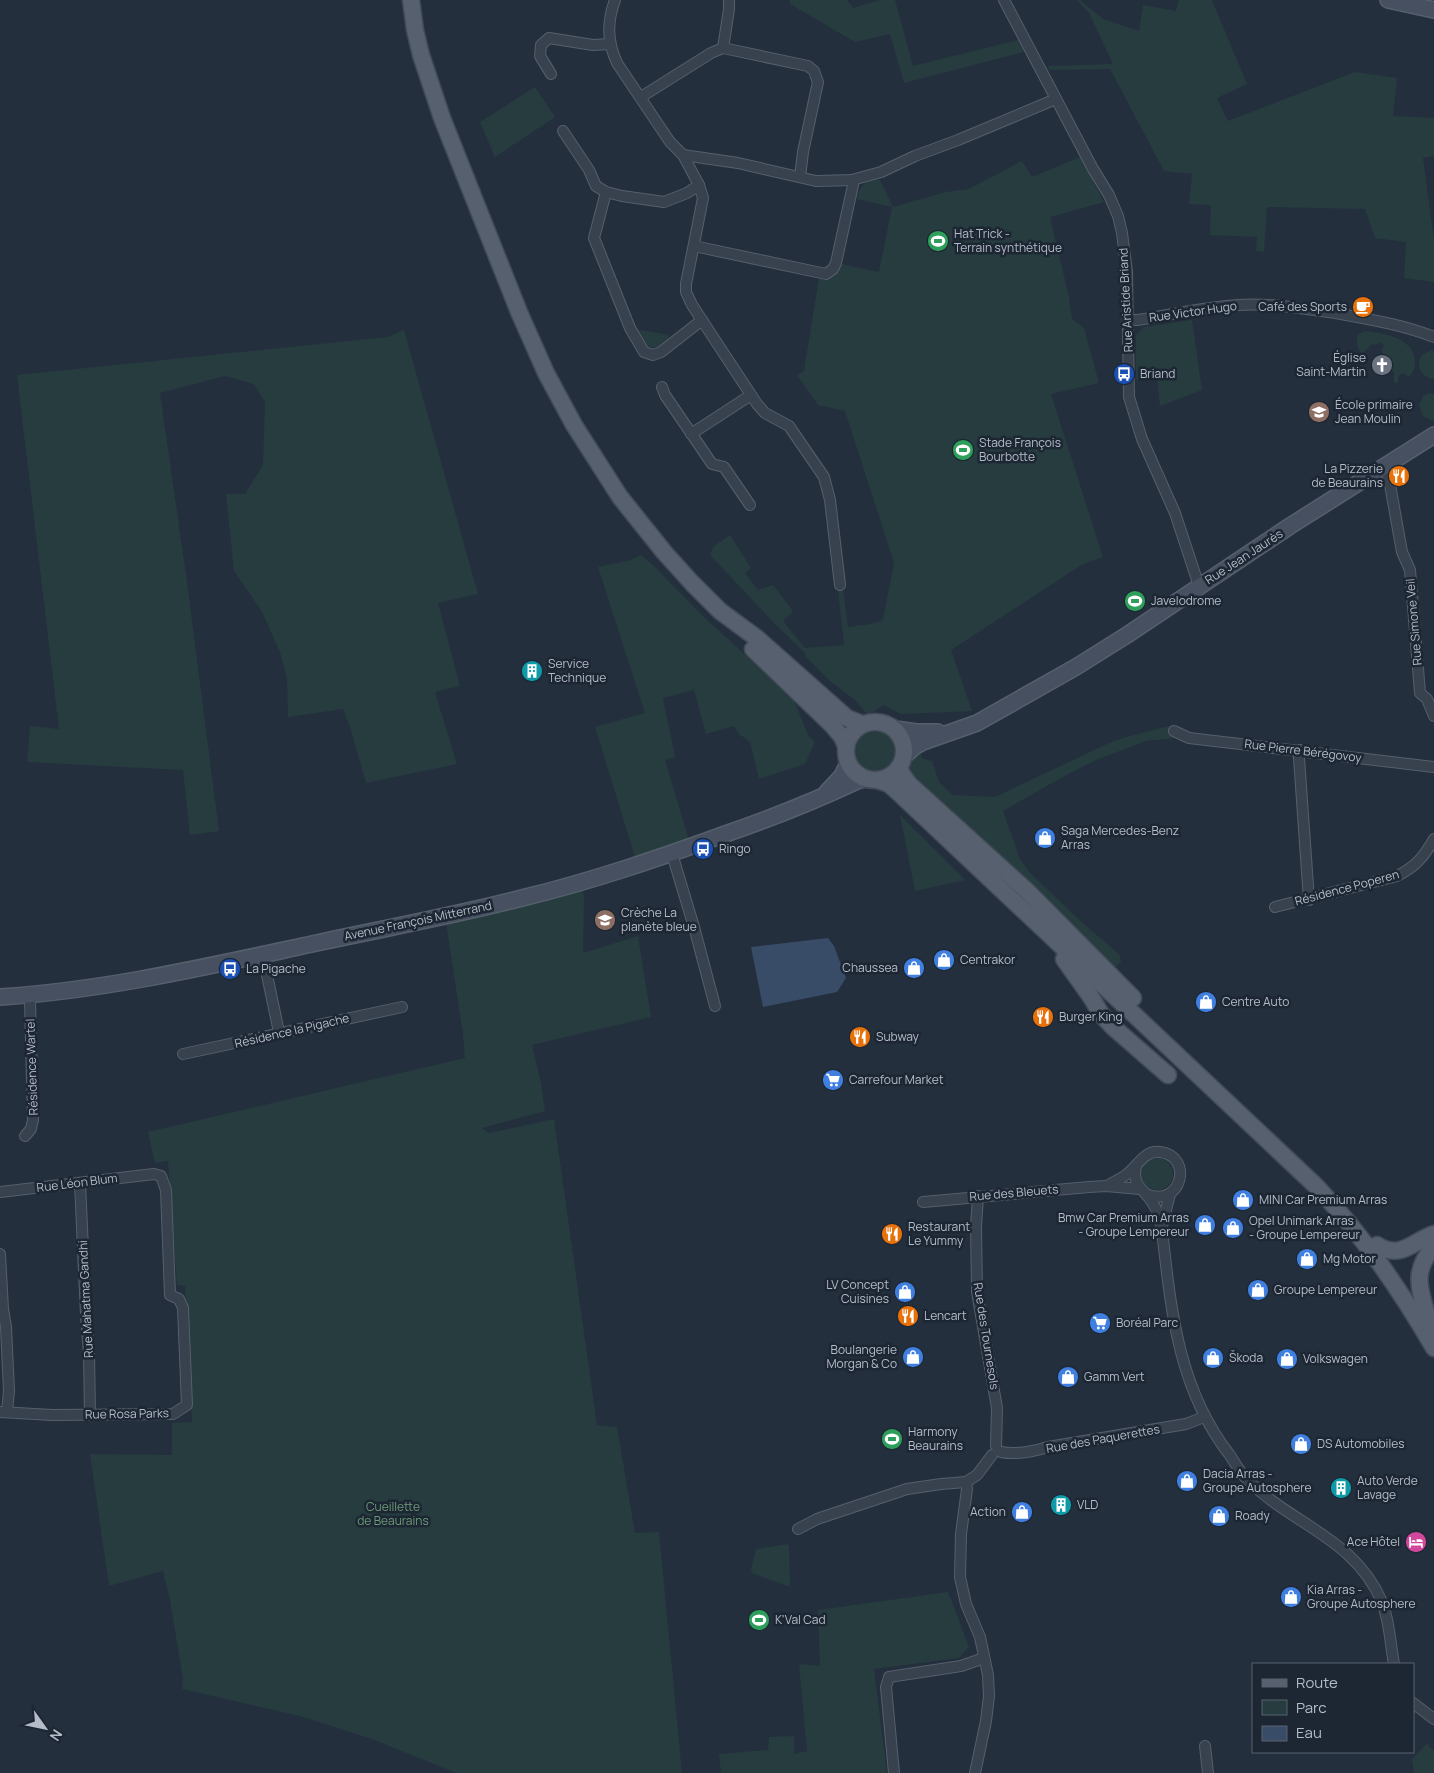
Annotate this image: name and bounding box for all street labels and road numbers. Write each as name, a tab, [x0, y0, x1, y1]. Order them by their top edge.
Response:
street label: Rue Aristide Briand	[1114, 247, 1137, 353]
street label: Rue Victor Hugo	[1148, 297, 1238, 326]
street label: Rue Jean Jaurès	[1201, 525, 1286, 588]
street label: Rue Simone Veil	[1401, 578, 1426, 666]
street label: Rue Pierre Bérégovoy	[1244, 735, 1363, 766]
street label: Résidence Poperen	[1293, 865, 1401, 910]
street label: Avenue François Mitterrand	[343, 897, 493, 944]
street label: Résidence la Pigache	[233, 1009, 351, 1052]
street label: Résidence Wartel	[21, 1018, 42, 1116]
street label: Rue Léon Blum	[36, 1169, 118, 1196]
street label: Rue des Bleuets	[969, 1180, 1059, 1205]
street label: Rue Mahatma Gandhi	[74, 1240, 97, 1358]
street label: Rue des Tournesols	[970, 1281, 1003, 1391]
street label: Rue Rosa Parks	[85, 1404, 169, 1423]
street label: Rue des Paquerettes	[1045, 1420, 1161, 1457]

